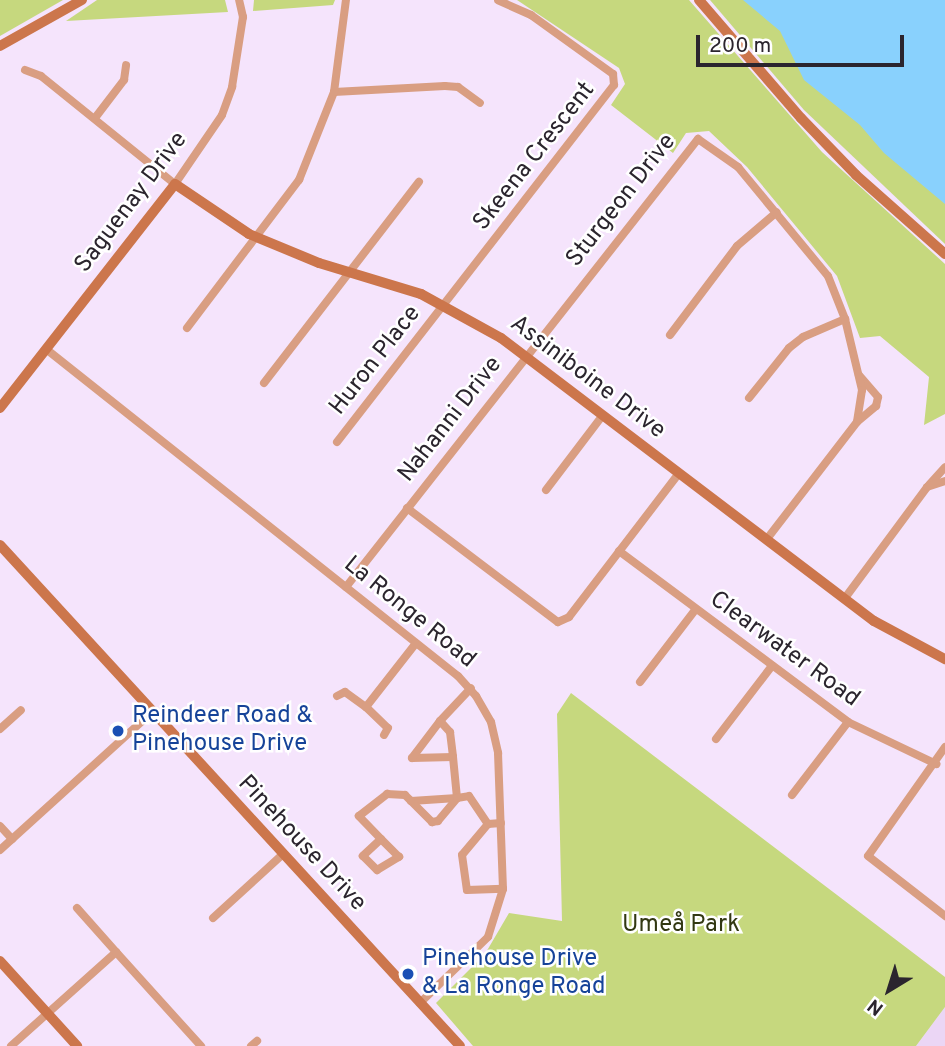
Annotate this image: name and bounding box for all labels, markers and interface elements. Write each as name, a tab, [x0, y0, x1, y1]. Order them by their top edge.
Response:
scale bar	[700, 21, 908, 65]
text: 200 m	[709, 33, 771, 60]
street label: Skeena Crescent	[468, 77, 602, 237]
street label: Saguenay Drive	[70, 127, 194, 279]
street label: Sturgeon Drive	[561, 129, 683, 273]
street label: Huron Place	[324, 300, 428, 422]
street label: Assiniboine Drive	[504, 310, 670, 446]
street label: Nahanni Drive	[393, 351, 509, 489]
street label: La Ronge Road	[337, 551, 481, 675]
street label: Clearwater Road	[703, 586, 865, 714]
place label: Reindeer Road & Pinehouse Drive	[132, 703, 313, 759]
marker: Reindeer Road & Pinehouse Drive	[110, 723, 126, 739]
street label: Pinehouse Drive	[231, 770, 371, 918]
park label: Umeå Park	[622, 912, 740, 940]
place label: Pinehouse Drive & La Ronge Road	[422, 946, 606, 1002]
north arrow	[854, 955, 924, 1025]
marker: Pinehouse Drive & La Ronge Road	[400, 966, 416, 982]
text: N	[863, 993, 889, 1020]

